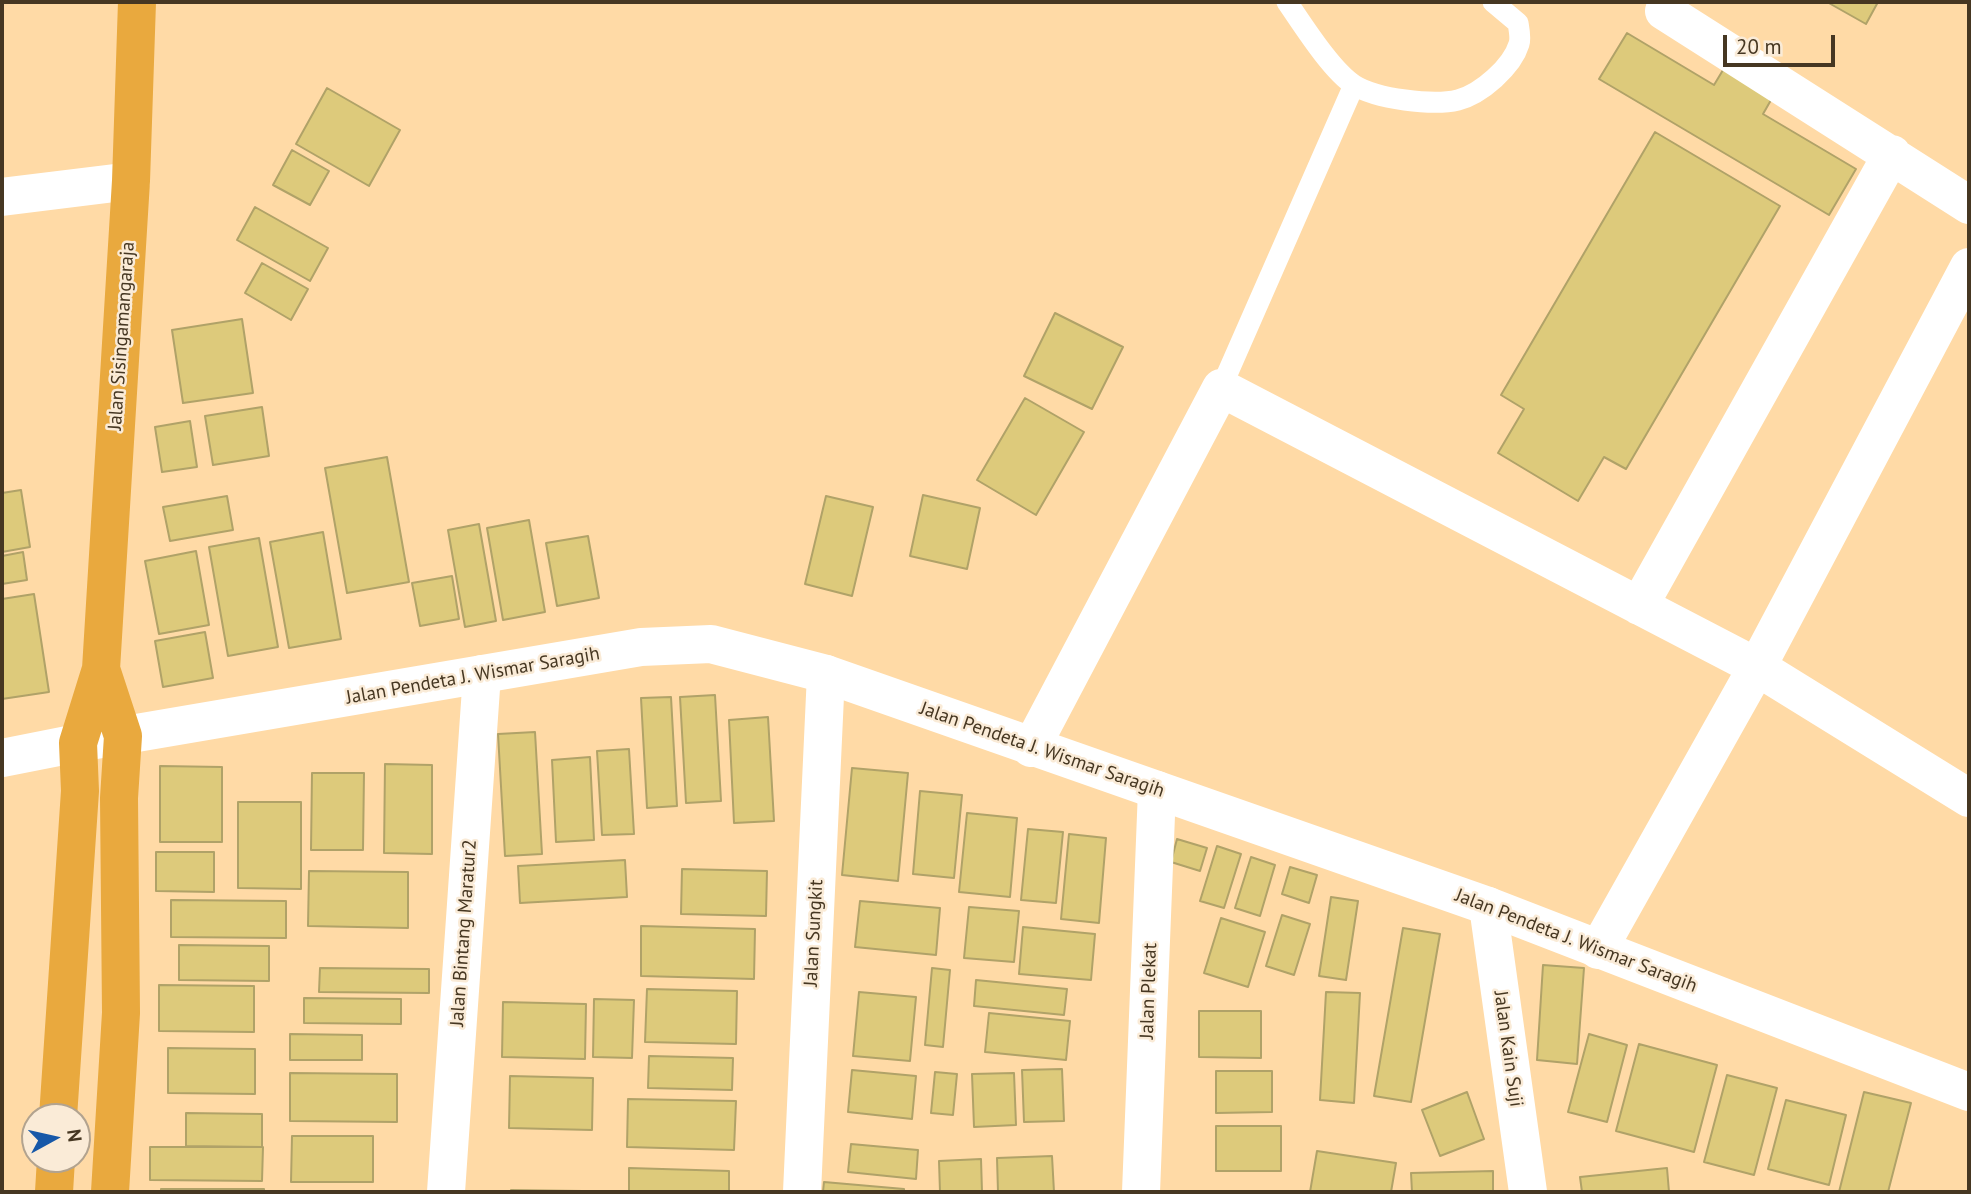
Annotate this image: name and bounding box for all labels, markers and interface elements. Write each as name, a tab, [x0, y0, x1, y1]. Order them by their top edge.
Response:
scale bar	[1726, 21, 1838, 65]
text: 20 m	[1736, 33, 1782, 60]
street label: Jalan Sisingamangaraja	[104, 241, 140, 431]
street label: Jalan Pendeta J. Wismar Saragih	[344, 642, 602, 710]
street label: Jalan Pendeta J. Wismar Saragih	[917, 697, 1167, 803]
street label: Jalan Bintang Maratur2	[446, 839, 482, 1027]
street label: Jalan Sungkit	[800, 879, 828, 987]
street label: Jalan Pendeta J. Wismar Saragih	[1452, 884, 1700, 998]
street label: Jalan Plekat	[1136, 943, 1162, 1039]
street label: Jalan Kain Suji	[1489, 990, 1527, 1108]
north arrow	[21, 1103, 91, 1173]
text: N	[62, 1127, 88, 1143]

